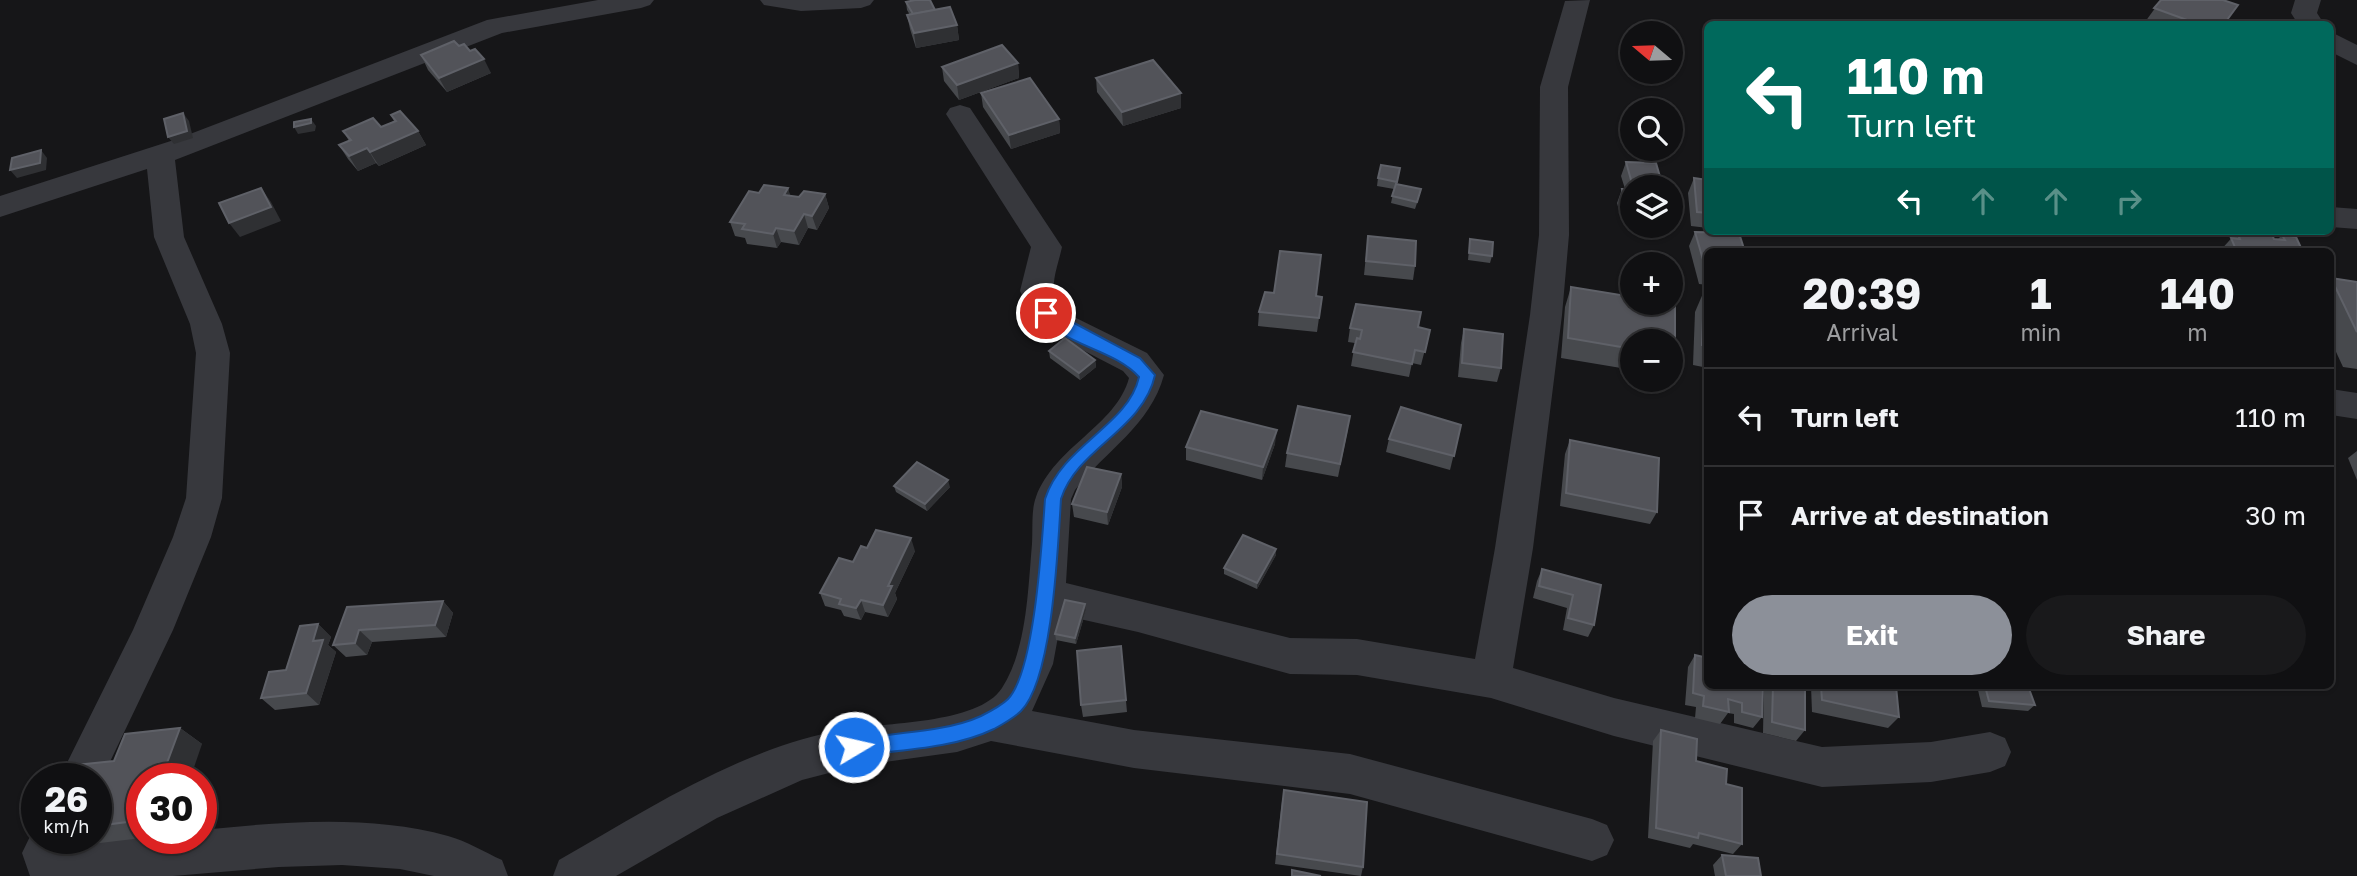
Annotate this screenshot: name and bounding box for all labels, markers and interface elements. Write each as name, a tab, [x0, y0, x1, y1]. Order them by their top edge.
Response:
north arrow	[1620, 21, 1684, 84]
map controls	[1620, 21, 1683, 392]
text: 110 m	[1847, 46, 1984, 105]
icon: left	[1732, 49, 1823, 140]
button: search	[1620, 98, 1683, 161]
text: Turn left	[1847, 106, 1976, 144]
button: layers	[1620, 175, 1683, 238]
icon: left	[1891, 182, 1929, 220]
icon: ahead	[1964, 182, 2002, 220]
icon: ahead	[2037, 182, 2075, 220]
icon: right	[2110, 182, 2148, 220]
button: +	[1620, 252, 1683, 315]
text: 20:39	[1803, 268, 1922, 318]
text: 1	[2030, 268, 2052, 318]
text: 140	[2160, 268, 2235, 318]
pin	[1016, 283, 1076, 343]
icon: arrive	[1027, 294, 1065, 332]
text: Arrival	[1826, 318, 1898, 346]
text: min	[2020, 318, 2061, 346]
text: m	[2187, 318, 2208, 346]
button: −	[1620, 329, 1683, 392]
icon: left	[1732, 398, 1770, 436]
text: Turn left	[1791, 402, 1899, 433]
text: 110 m	[2235, 402, 2306, 433]
icon: arrive	[1732, 496, 1770, 534]
text: Arrive at destination	[1791, 500, 2049, 531]
text: 30 m	[2245, 500, 2306, 531]
button: Exit	[1732, 595, 2012, 675]
button: Share	[2026, 595, 2306, 675]
position arrow	[817, 710, 891, 784]
speed limit sign: 30	[126, 763, 217, 854]
text: 26	[45, 778, 88, 820]
text: km/h	[44, 815, 89, 837]

